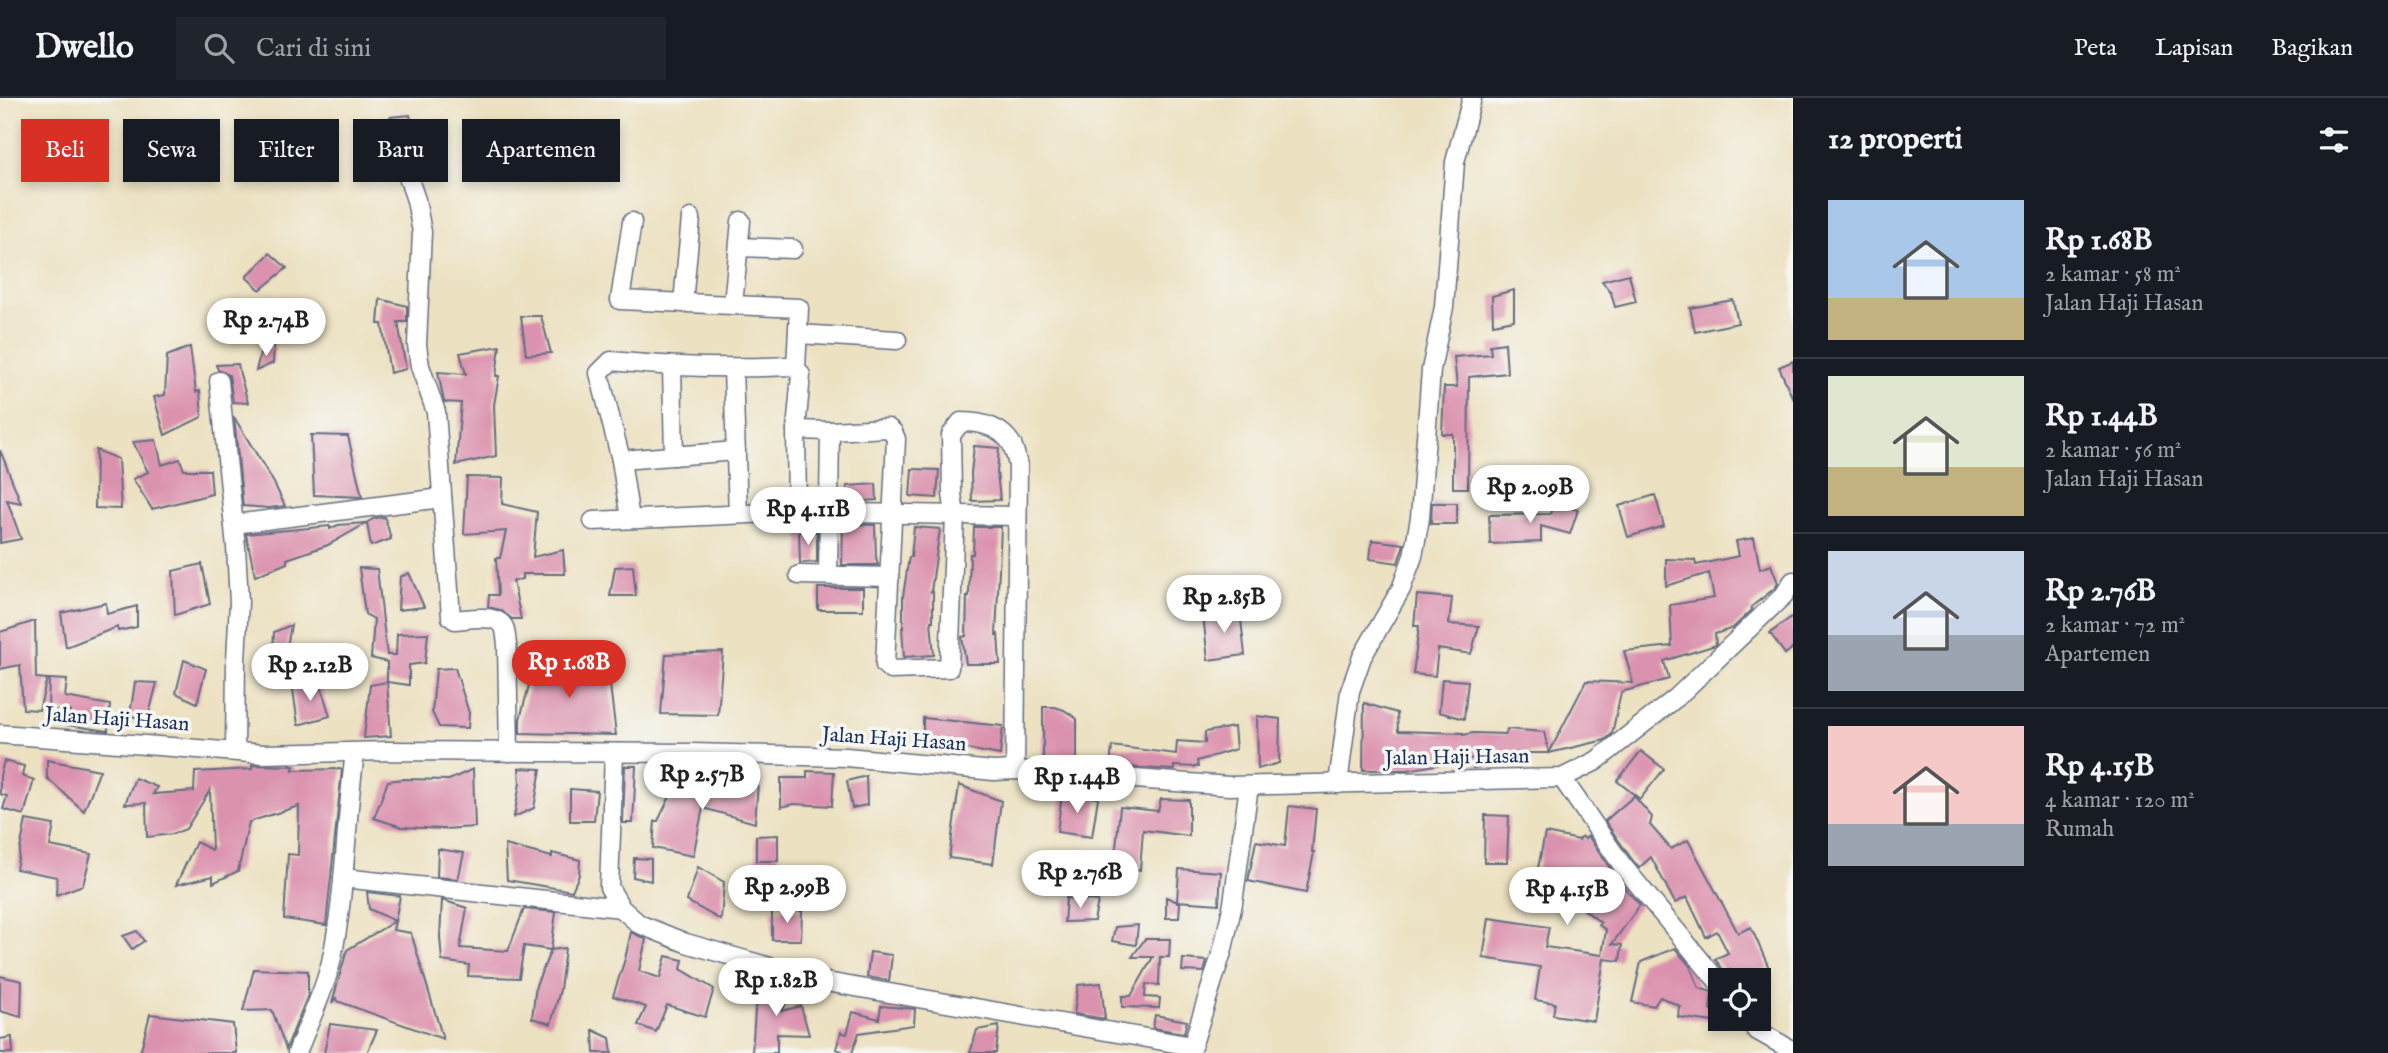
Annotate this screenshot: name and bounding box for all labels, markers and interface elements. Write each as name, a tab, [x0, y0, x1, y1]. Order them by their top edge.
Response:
search box	[176, 17, 666, 80]
text: Dwello	[35, 27, 134, 69]
icon: search	[200, 29, 238, 67]
text: Cari di sini	[256, 32, 371, 65]
text: Peta	[2074, 33, 2117, 64]
text: Lapisan	[2155, 33, 2233, 64]
text: Bagikan	[2271, 33, 2353, 64]
chip: Beli	[21, 119, 109, 182]
chip: Sewa	[123, 119, 220, 182]
chip: Filter	[234, 119, 339, 182]
chip: Baru	[353, 119, 448, 182]
chip: Apartemen	[462, 119, 620, 182]
text: 12 properti	[1828, 121, 1963, 159]
icon: filters	[2315, 121, 2353, 159]
text: Rp 1.68B	[2045, 222, 2152, 260]
icon: home	[1884, 228, 1968, 312]
text: 2 kamar · 58 m²	[2045, 260, 2181, 289]
text: Jalan Haji Hasan	[2045, 289, 2204, 318]
pin: Rp 2.74B	[194, 299, 338, 358]
text: Rp 2.74B	[223, 306, 309, 335]
text: Rp 1.44B	[2045, 398, 2158, 436]
icon: home	[1884, 404, 1968, 488]
text: 2 kamar · 56 m²	[2045, 436, 2182, 465]
text: Jalan Haji Hasan	[2045, 465, 2204, 494]
pin: Rp 2.09B	[1458, 466, 1602, 525]
text: Rp 2.09B	[1486, 473, 1574, 502]
pin: Rp 4.11B	[736, 488, 880, 547]
text: Rp 4.11B	[766, 495, 850, 524]
text: Rp 2.76B	[2045, 573, 2156, 611]
pin: Rp 2.85B	[1152, 575, 1296, 635]
icon: home	[1884, 579, 1968, 663]
text: Rp 2.85B	[1182, 583, 1266, 612]
text: 2 kamar · 72 m²	[2045, 611, 2185, 640]
pin: Rp 1.68B	[497, 640, 641, 700]
text: Apartemen	[2045, 640, 2150, 669]
pin: Rp 2.12B	[238, 644, 382, 703]
text: Rp 1.68B	[528, 648, 610, 677]
text: Rp 2.12B	[267, 651, 353, 680]
street label: Jalan Haji Hasan	[42, 701, 190, 739]
street label: Jalan Haji Hasan	[819, 721, 967, 759]
street label: Jalan Haji Hasan	[1382, 743, 1530, 773]
text: Rp 4.15B	[2045, 748, 2154, 786]
pin: Rp 2.57B	[630, 752, 774, 812]
icon: home	[1884, 754, 1968, 838]
pin: Rp 1.44B	[1005, 756, 1149, 815]
text: Rp 2.57B	[660, 760, 744, 789]
text: Rp 1.44B	[1034, 763, 1120, 792]
text: 4 kamar · 120 m²	[2045, 786, 2195, 815]
text: Rumah	[2045, 815, 2114, 844]
pin: Rp 2.76B	[1008, 850, 1152, 910]
text: Rp 2.76B	[1037, 858, 1123, 887]
pin: Rp 2.99B	[715, 866, 859, 925]
pin: Rp 4.15B	[1495, 868, 1639, 927]
text: Rp 2.99B	[744, 873, 830, 902]
text: Rp 4.15B	[1525, 875, 1609, 904]
pin: Rp 1.82B	[704, 958, 848, 1018]
text: Rp 1.82B	[734, 966, 818, 995]
map controls	[1708, 968, 1771, 1031]
button: locate	[1708, 968, 1771, 1031]

